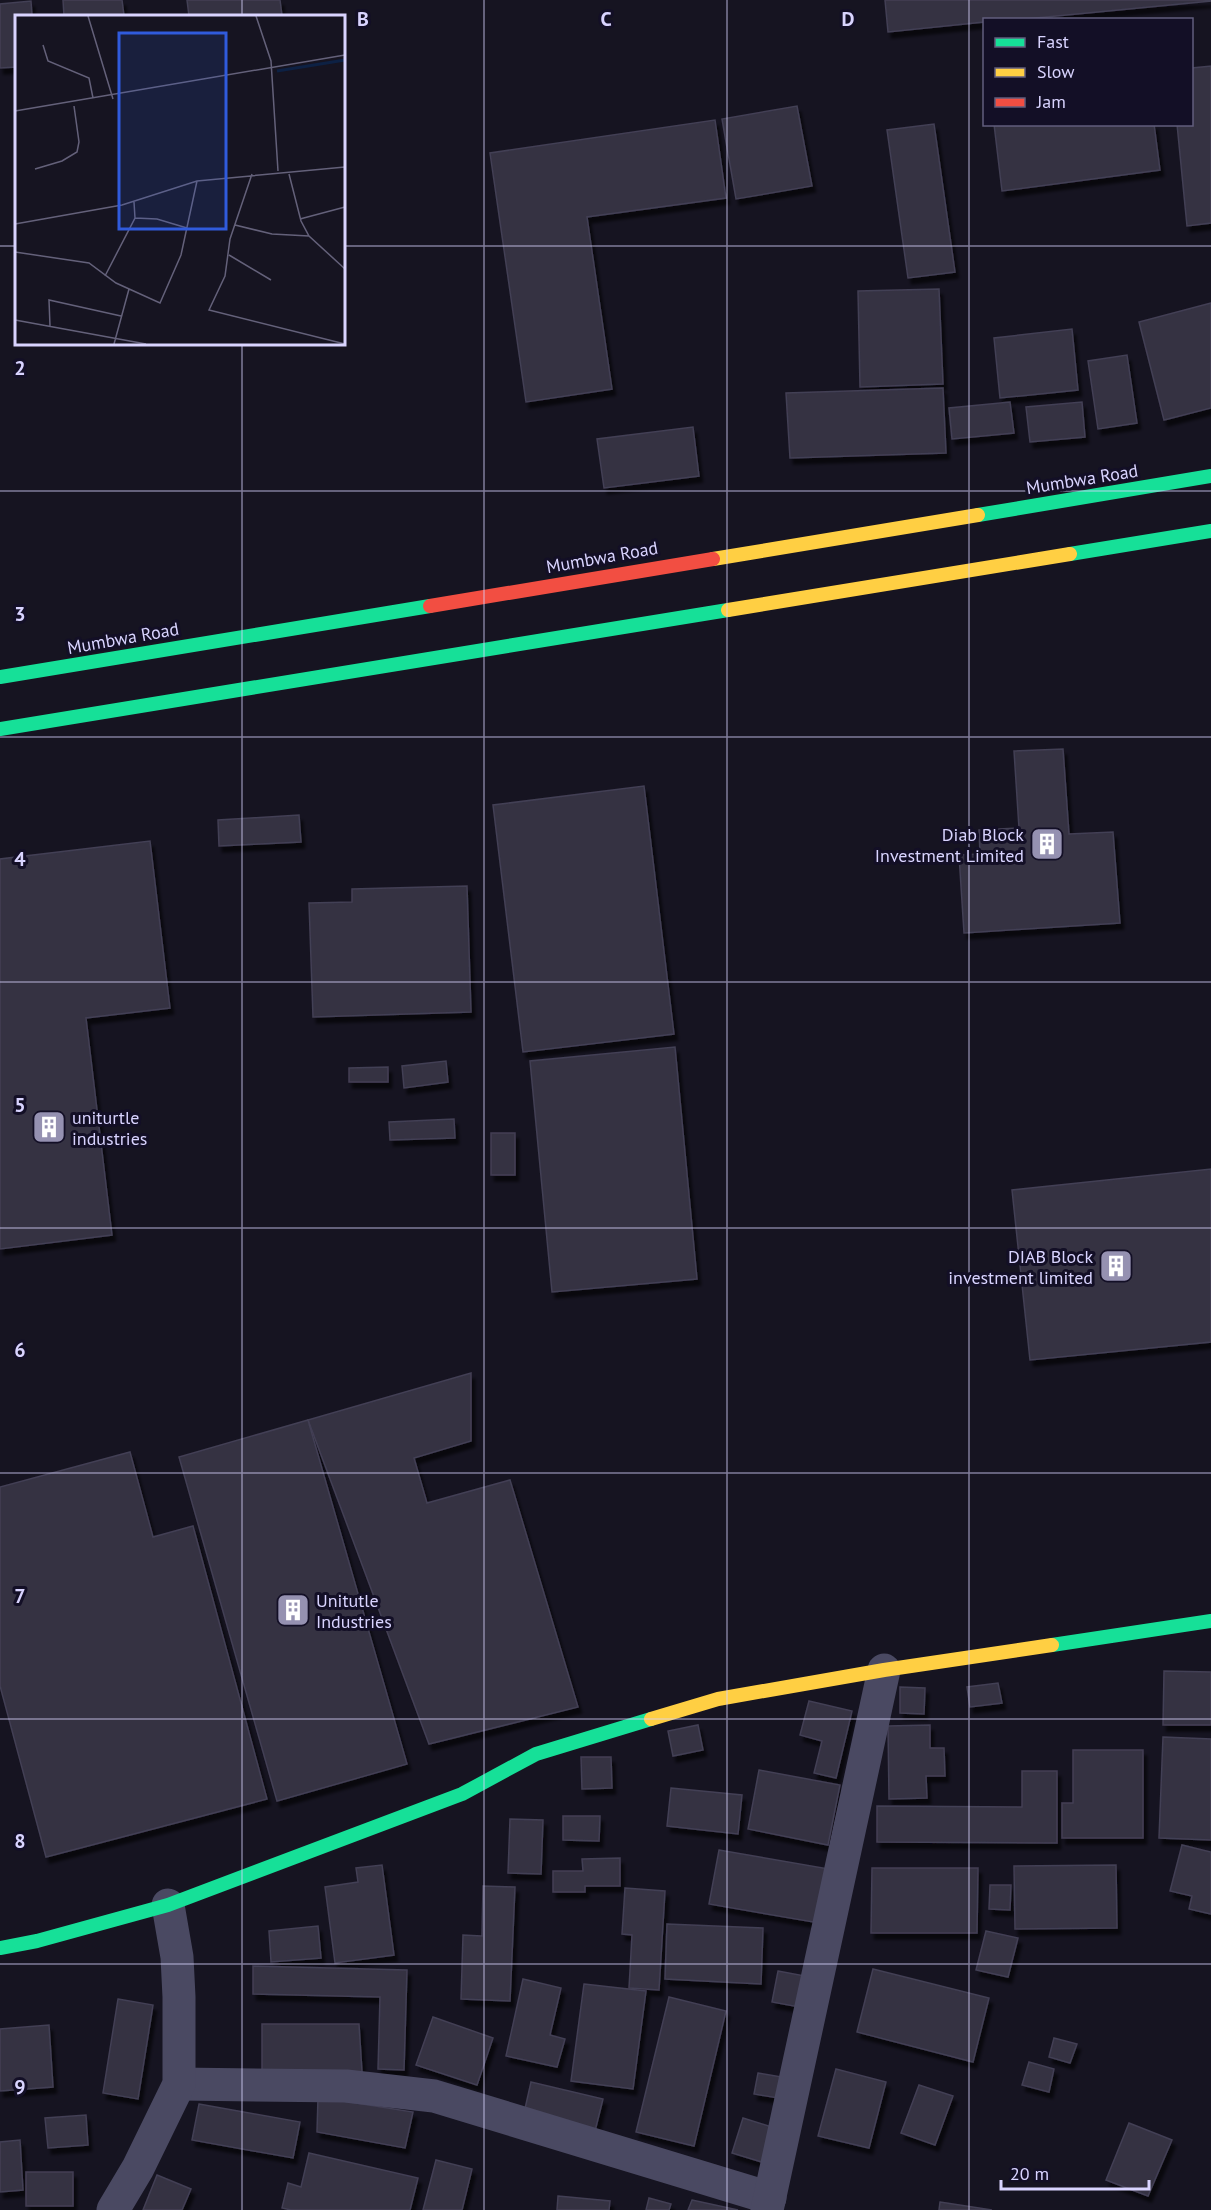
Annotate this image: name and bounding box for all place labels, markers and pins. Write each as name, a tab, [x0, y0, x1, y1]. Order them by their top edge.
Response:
place label: Diab Block Investment Limited	[875, 823, 1024, 867]
building icon: Diab Block Investment Limited	[1029, 826, 1065, 862]
place label: uniturtle industries	[72, 1106, 147, 1150]
building icon: uniturtle industries	[31, 1109, 67, 1145]
place label: DIAB Block investment limited	[948, 1245, 1093, 1289]
building icon: DIAB Block investment limited	[1098, 1248, 1134, 1284]
place label: Unitutle Industries	[316, 1589, 392, 1633]
building icon: Unitutle Industries	[275, 1592, 311, 1628]

